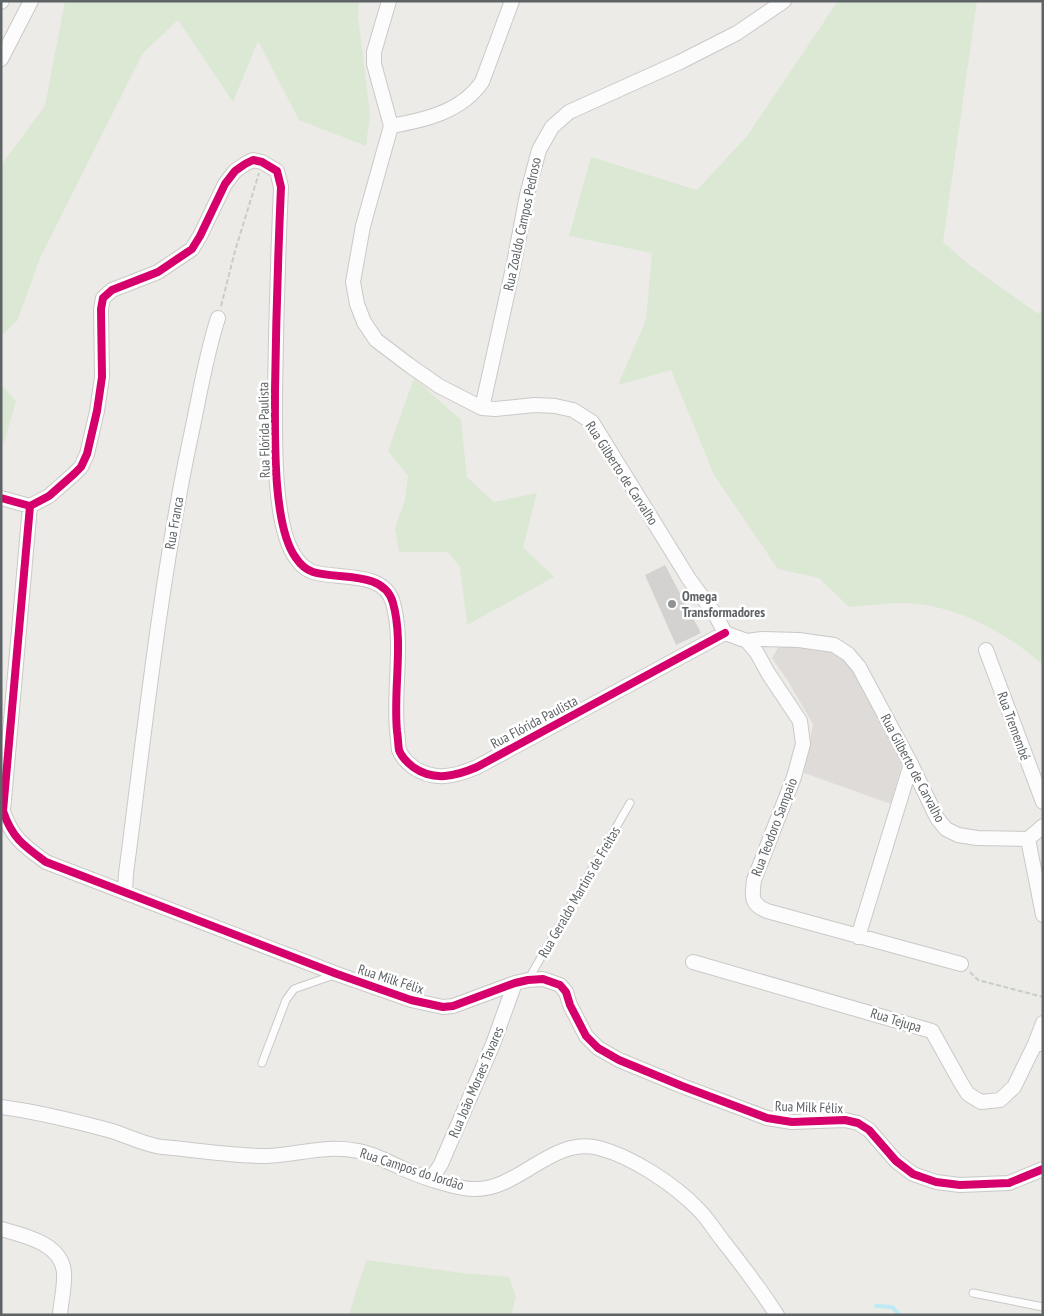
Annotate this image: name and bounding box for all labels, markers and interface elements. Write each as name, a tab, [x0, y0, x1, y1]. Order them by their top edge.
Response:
street label: Rua Zoaldo Campos Pedroso	[499, 156, 545, 292]
street label: Rua Flórida Paulista	[254, 382, 274, 478]
street label: Rua Gilberto de Carvalho	[582, 418, 662, 528]
street label: Rua Franca	[161, 495, 187, 551]
place label: Omega Transformadores	[682, 587, 765, 621]
marker: Omega Transformadores	[666, 598, 678, 610]
street label: Rua Tremembé	[993, 689, 1035, 763]
street label: Rua Flórida Paulista	[487, 692, 581, 752]
street label: Rua Gilberto de Carvalho	[877, 711, 949, 825]
street label: Rua Teodoro Sampaio	[747, 775, 801, 879]
street label: Rua Geraldo Martins de Freitas	[534, 823, 624, 961]
street label: Rua Milk Félix	[356, 960, 426, 998]
street label: Rua Tejupa	[868, 1004, 924, 1036]
street label: Rua João Moraes Tavares	[444, 1023, 508, 1140]
street label: Rua Milk Félix	[775, 1097, 844, 1117]
street label: Rua Campos do Jordão	[358, 1144, 466, 1194]

